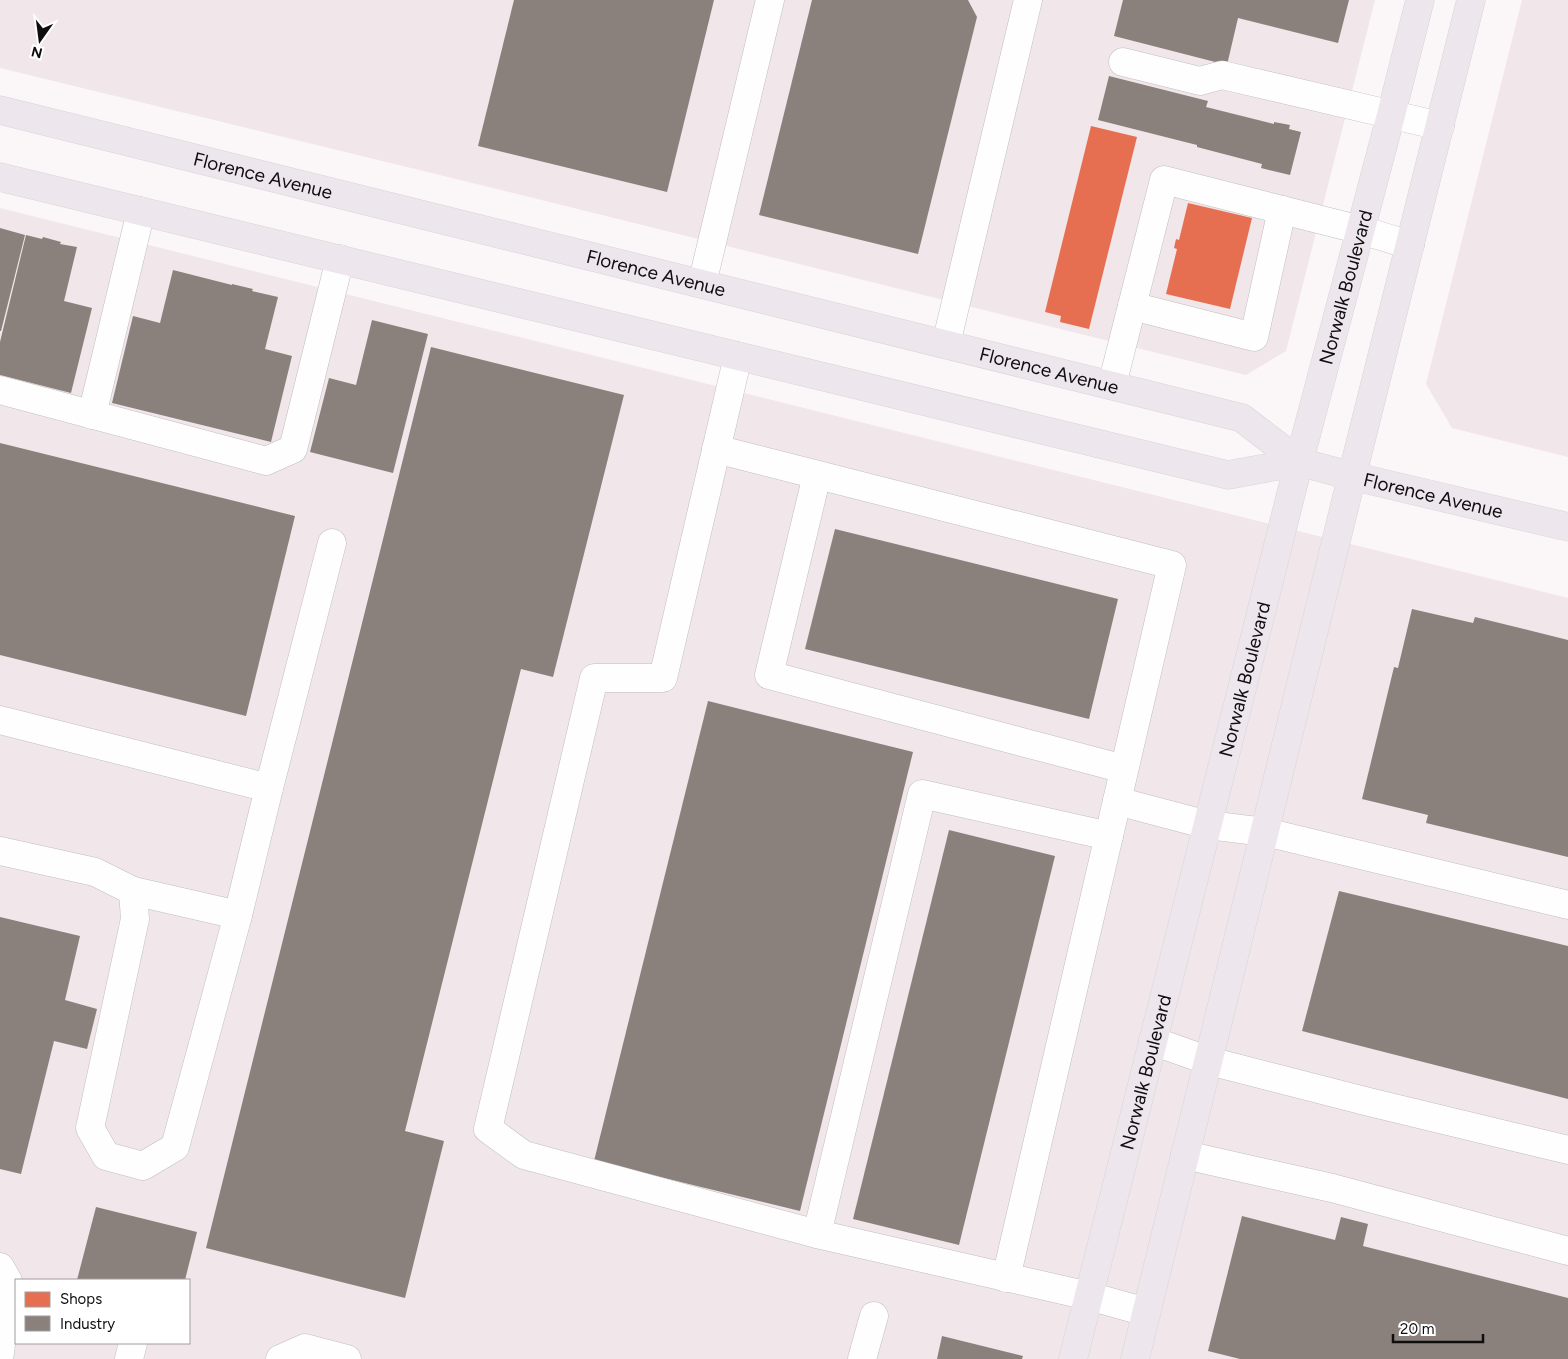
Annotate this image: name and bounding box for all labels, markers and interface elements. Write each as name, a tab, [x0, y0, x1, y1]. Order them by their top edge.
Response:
north arrow	[15, 15, 65, 65]
text: N	[30, 43, 44, 62]
street label: Florence Avenue	[191, 147, 335, 204]
street label: Norwalk Boulevard	[1314, 207, 1377, 367]
street label: Florence Avenue	[584, 245, 728, 302]
street label: Florence Avenue	[977, 342, 1121, 399]
street label: Florence Avenue	[1361, 468, 1505, 523]
street label: Norwalk Boulevard	[1214, 599, 1275, 759]
street label: Norwalk Boulevard	[1115, 992, 1176, 1152]
legend	[15, 1279, 190, 1344]
text: Shops	[60, 1290, 102, 1308]
scale bar	[1393, 1312, 1483, 1344]
text: Industry	[60, 1315, 115, 1333]
text: 20 m	[1400, 1320, 1434, 1338]

